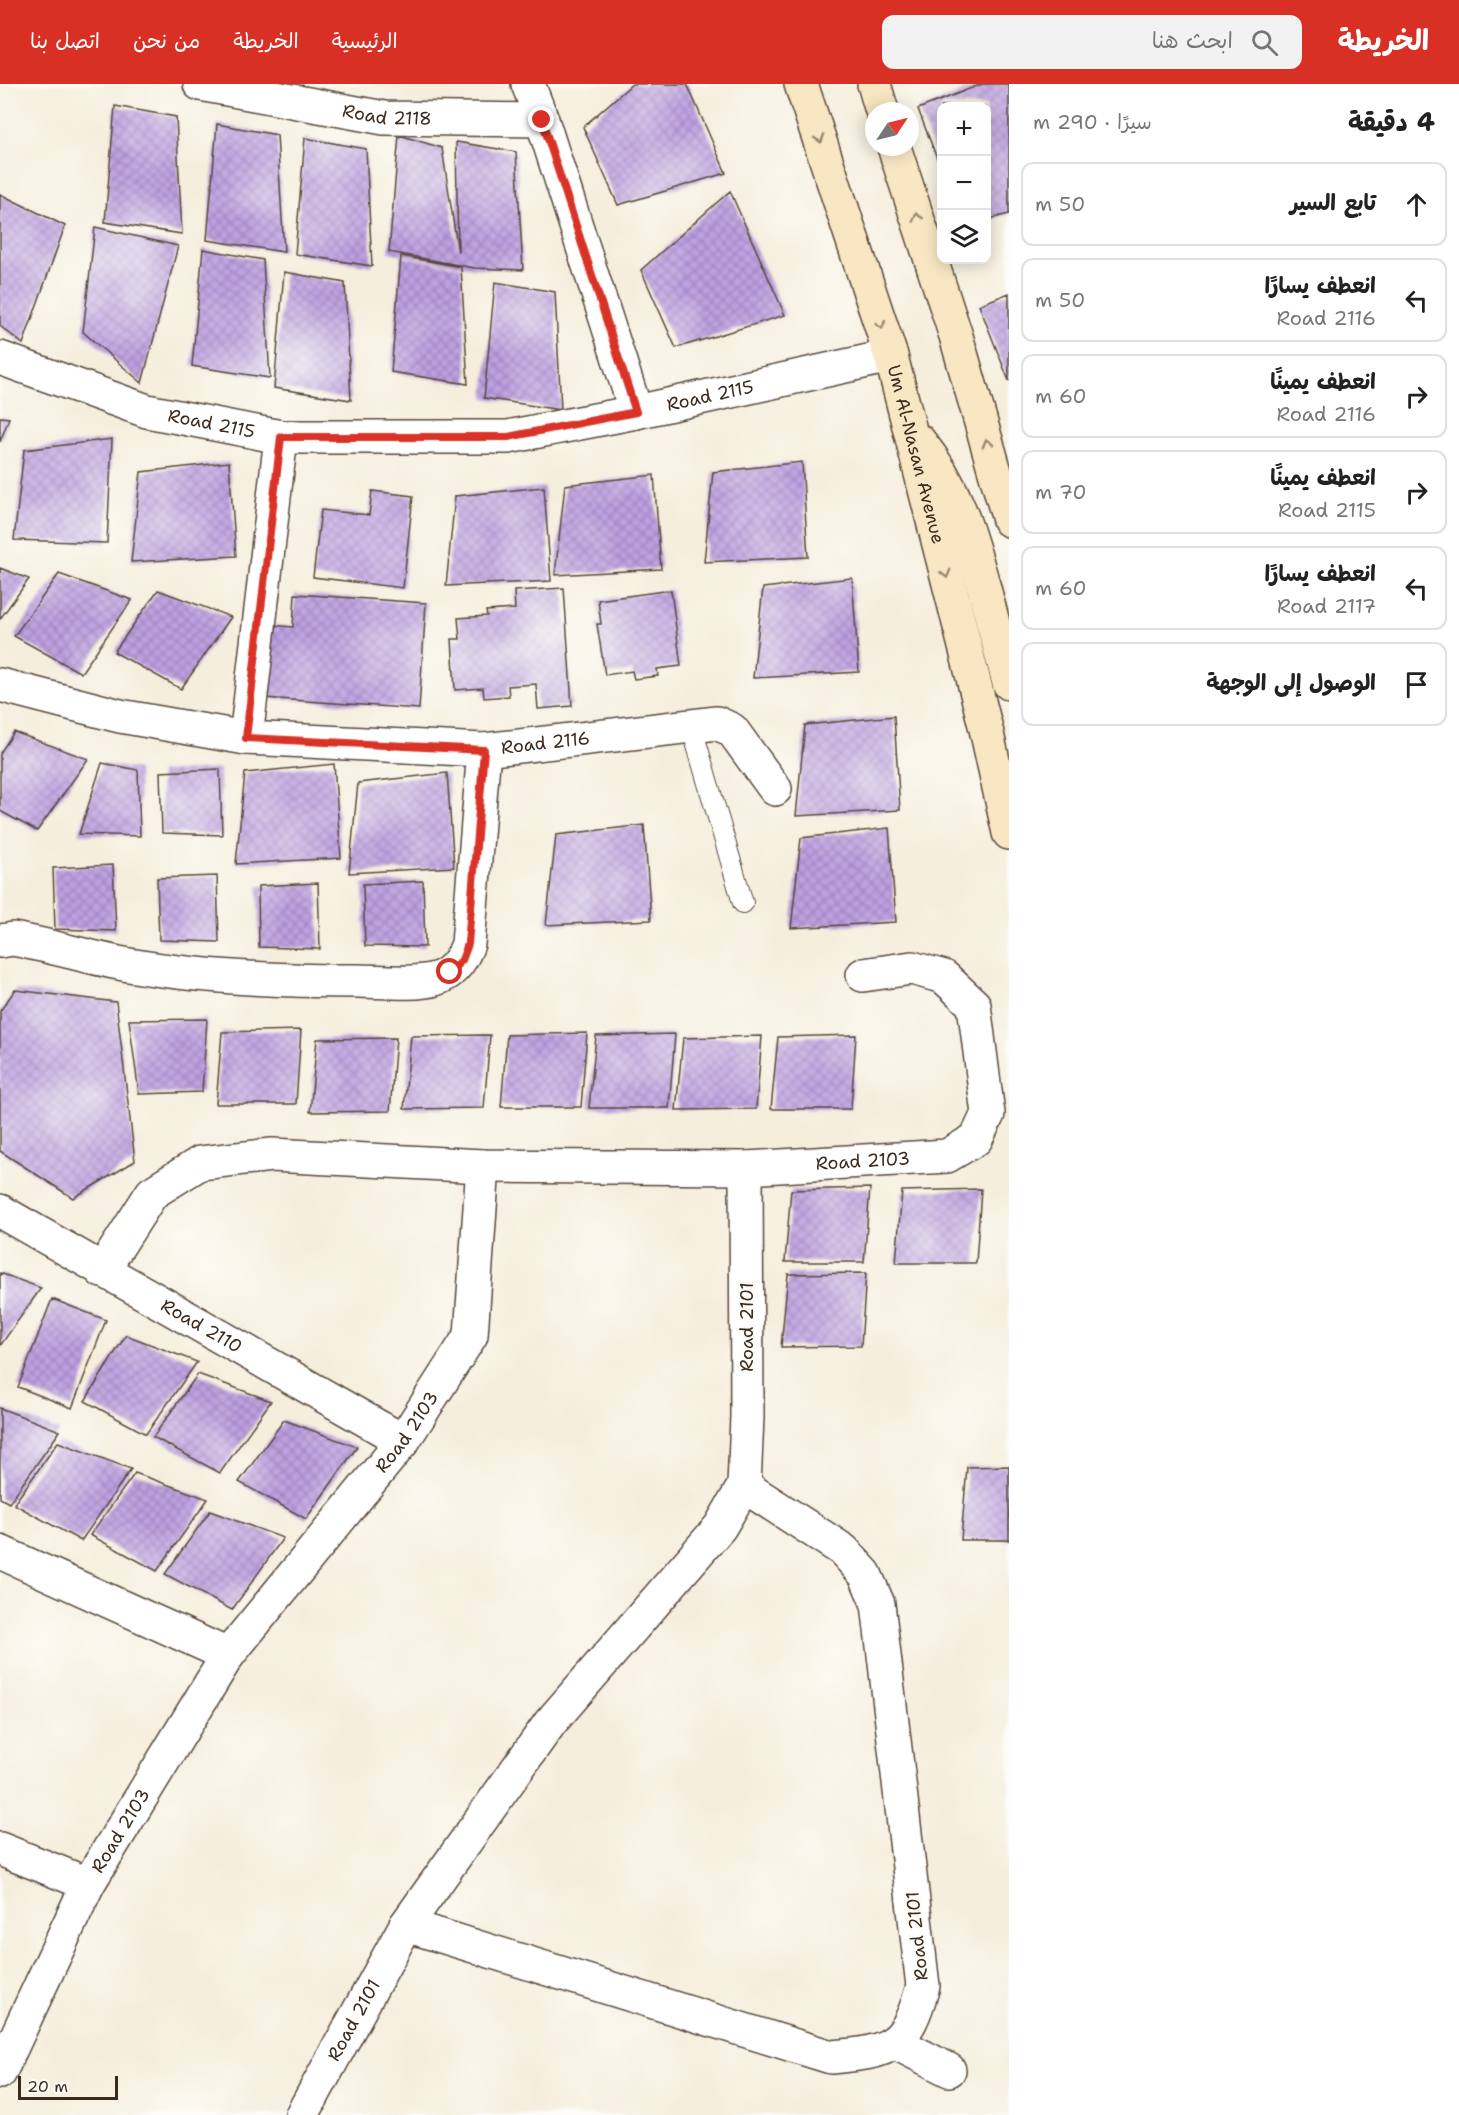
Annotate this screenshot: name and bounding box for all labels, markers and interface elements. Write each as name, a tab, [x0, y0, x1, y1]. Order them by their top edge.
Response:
search box	[882, 15, 1302, 69]
text: الخريطة	[1338, 21, 1429, 59]
text: ابحث هنا	[1152, 26, 1233, 55]
icon: search	[1248, 26, 1281, 59]
text: اتصل بنا	[30, 27, 100, 55]
text: من نحن	[133, 27, 200, 55]
text: الخريطة	[233, 27, 299, 55]
text: الرئيسية	[332, 27, 398, 55]
street label: Road 2118	[340, 99, 432, 131]
north arrow	[865, 102, 919, 156]
map controls	[937, 102, 991, 264]
button: +	[937, 102, 991, 156]
text: 4 دقيقة	[1348, 104, 1435, 139]
route end	[528, 106, 554, 132]
text: سيرًا · 290 m	[1033, 109, 1152, 135]
one-way arrow	[812, 133, 825, 144]
button: −	[937, 156, 991, 210]
text: تابع السير	[1290, 188, 1376, 217]
icon: ahead	[1400, 188, 1433, 221]
text: 50 m	[1035, 191, 1085, 217]
button: layers	[937, 210, 991, 264]
one-way arrow	[912, 212, 924, 223]
text: انعطف يسارًا	[1264, 271, 1376, 300]
icon: left	[1400, 284, 1433, 317]
text: 50 m	[1035, 287, 1085, 313]
text: Road 2116	[1277, 305, 1376, 331]
one-way arrow	[873, 319, 886, 330]
street label: Um Al-Nasan Avenue	[882, 362, 950, 546]
text: انعطف يمينًا	[1270, 367, 1376, 396]
street label: Road 2115	[664, 375, 756, 417]
icon: right	[1400, 380, 1433, 413]
text: 60 m	[1035, 383, 1087, 409]
text: Road 2116	[1277, 401, 1376, 427]
street label: Road 2115	[166, 403, 257, 444]
one-way arrow	[982, 438, 994, 449]
text: انعطف يمينًا	[1270, 463, 1376, 492]
icon: right	[1400, 476, 1433, 509]
text: 70 m	[1035, 479, 1087, 505]
text: Road 2115	[1278, 497, 1376, 523]
text: انعطف يسارًا	[1264, 559, 1376, 588]
one-way arrow	[939, 568, 951, 579]
icon: left	[1400, 572, 1433, 605]
text: 60 m	[1035, 575, 1087, 601]
text: Road 2117	[1277, 593, 1376, 619]
text: الوصول إلى الوجهة	[1206, 668, 1376, 697]
icon: arrive	[1400, 668, 1433, 701]
street label: Road 2116	[500, 726, 591, 760]
route start	[436, 958, 462, 984]
street label: Road 2103	[815, 1146, 911, 1176]
street label: Road 2101	[735, 1282, 759, 1372]
street label: Road 2110	[157, 1293, 246, 1359]
street label: Road 2103	[370, 1387, 444, 1478]
street label: Road 2103	[86, 1784, 155, 1877]
street label: Road 2101	[900, 1890, 934, 1982]
street label: Road 2101	[322, 1975, 386, 2065]
scale bar	[18, 2073, 118, 2100]
text: 20 m	[27, 2076, 68, 2097]

